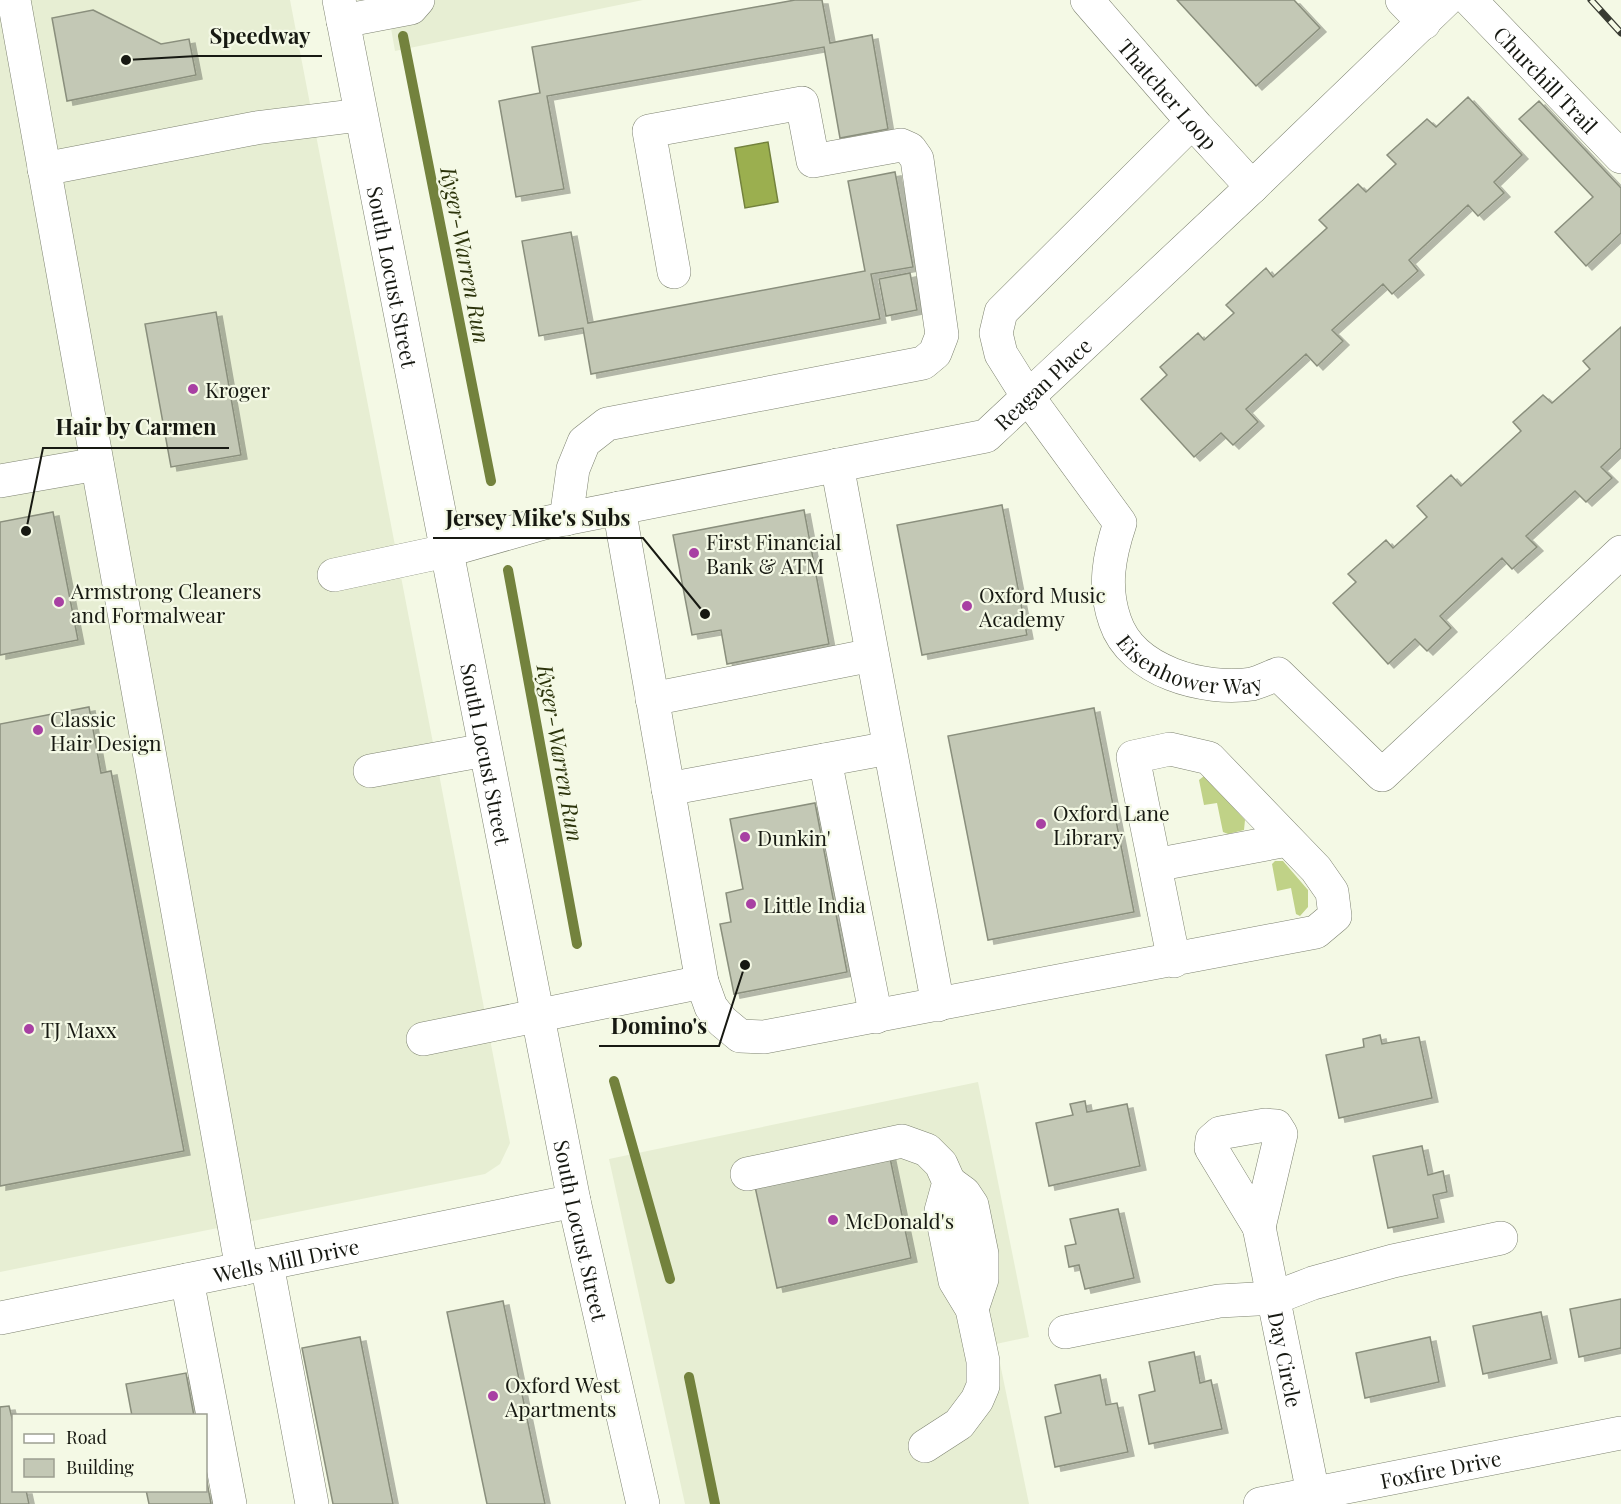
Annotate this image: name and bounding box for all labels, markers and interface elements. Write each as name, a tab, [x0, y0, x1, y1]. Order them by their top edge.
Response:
callout: Speedway	[197, 16, 322, 56]
text: Speedway	[209, 20, 311, 50]
street label: Churchill Trail	[1488, 20, 1604, 139]
street label: Thatcher Loop	[1112, 32, 1224, 155]
water label: Kyger-Warren Run	[434, 163, 498, 346]
street label: South Locust Street	[362, 184, 425, 371]
street label: Reagan Place	[988, 331, 1097, 436]
place label: Kroger	[205, 375, 271, 403]
marker: Kroger	[186, 382, 200, 396]
callout: Hair by Carmen	[43, 408, 229, 448]
text: Hair by Carmen	[56, 411, 217, 441]
callout: Jersey Mike's Subs	[433, 498, 643, 538]
text: Jersey Mike's Subs	[444, 502, 631, 532]
place label: First Financial Bank & ATM	[706, 527, 842, 579]
marker: First Financial Bank & ATM	[687, 546, 701, 560]
place label: Armstrong Cleaners and Formalwear	[70, 576, 261, 628]
place label: Oxford Music Academy	[978, 580, 1106, 632]
marker: Armstrong Cleaners and Formalwear	[52, 595, 66, 609]
marker: Oxford Music Academy	[960, 599, 974, 613]
street label: Eisenhower Way	[1111, 628, 1266, 699]
street label: South Locust Street	[455, 660, 518, 847]
water label: Kyger-Warren Run	[530, 661, 591, 844]
place label: Classic Hair Design	[50, 704, 162, 756]
marker: Classic Hair Design	[31, 723, 45, 737]
place label: Oxford Lane Library	[1053, 798, 1170, 850]
marker: Oxford Lane Library	[1034, 817, 1048, 831]
place label: Dunkin'	[757, 823, 831, 851]
marker: Dunkin'	[738, 830, 752, 844]
place label: Little India	[763, 890, 866, 918]
marker: Little India	[744, 897, 758, 911]
callout: Domino's	[599, 1006, 719, 1046]
text: Domino's	[611, 1010, 707, 1040]
place label: TJ Maxx	[41, 1015, 117, 1043]
marker: TJ Maxx	[22, 1022, 36, 1036]
street label: South Locust Street	[548, 1137, 615, 1324]
place label: McDonald's	[845, 1206, 954, 1234]
marker: McDonald's	[826, 1213, 840, 1227]
street label: Wells Mill Drive	[210, 1231, 361, 1288]
street label: Day Circle	[1262, 1309, 1309, 1410]
place label: Oxford West Apartments	[504, 1370, 621, 1422]
marker: Oxford West Apartments	[486, 1389, 500, 1403]
legend	[12, 1414, 207, 1492]
text: Road	[66, 1425, 107, 1449]
street label: Foxfire Drive	[1378, 1443, 1503, 1494]
text: Building	[66, 1455, 134, 1479]

